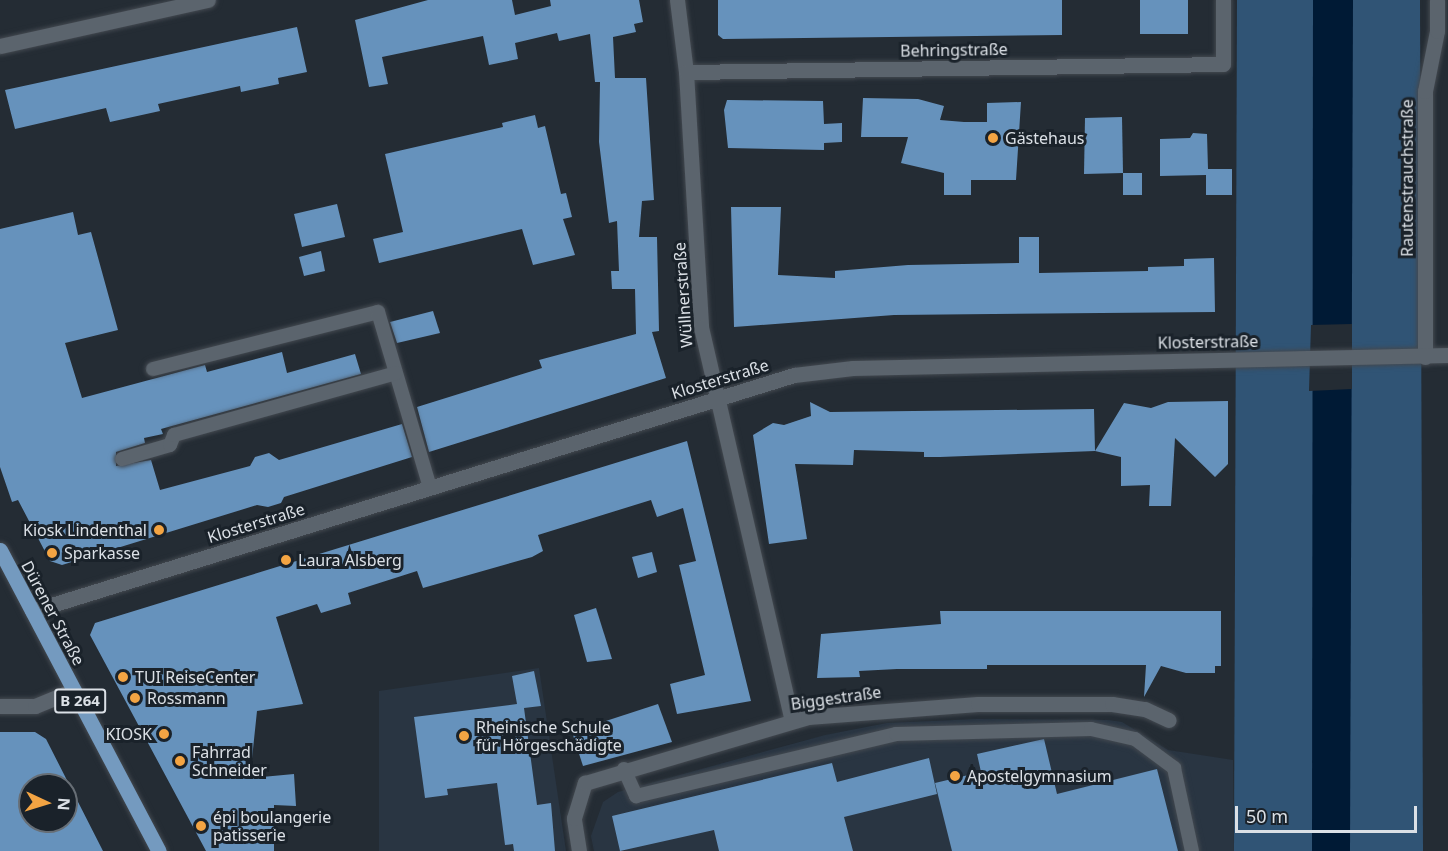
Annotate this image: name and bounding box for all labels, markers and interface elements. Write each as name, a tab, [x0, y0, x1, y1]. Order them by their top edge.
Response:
street label: Behringstraße	[900, 39, 1008, 61]
street label: Rautenstrauchstraße	[1397, 99, 1417, 257]
place label: Gästehaus	[1005, 128, 1085, 148]
marker: Gästehaus	[986, 131, 1000, 145]
street label: Wüllnerstraße	[670, 241, 696, 349]
street label: Klosterstraße	[1158, 332, 1258, 352]
street label: Klosterstraße	[669, 355, 771, 403]
street label: Klosterstraße	[205, 499, 307, 547]
place label: Kiosk Lindenthal	[23, 520, 147, 540]
marker: Kiosk Lindenthal	[152, 523, 166, 537]
place label: Sparkasse	[64, 543, 140, 563]
marker: Sparkasse	[45, 546, 59, 560]
place label: Laura Alsberg	[298, 550, 402, 570]
marker: Laura Alsberg	[279, 553, 293, 567]
street label: Dürener Straße	[17, 558, 89, 668]
place label: TUI ReiseCenter	[135, 667, 255, 687]
marker: TUI ReiseCenter	[116, 670, 130, 684]
street label: Biggestraße	[790, 682, 882, 714]
place label: Rossmann	[147, 688, 226, 708]
road number: B 264	[53, 689, 107, 713]
marker: Rossmann	[128, 691, 142, 705]
place label: Rheinische Schule für Hörgeschädigte	[476, 717, 622, 755]
place label: KIOSK	[105, 724, 152, 744]
marker: KIOSK	[157, 727, 171, 741]
marker: Rheinische Schule für Hörgeschädigte	[457, 729, 471, 743]
place label: Fahrrad Schneider	[192, 742, 267, 780]
marker: Fahrrad Schneider	[173, 754, 187, 768]
place label: Apostelgymnasium	[967, 766, 1112, 786]
marker: Apostelgymnasium	[948, 769, 962, 783]
north arrow	[18, 773, 78, 833]
scale bar	[1238, 794, 1420, 832]
text: N	[53, 797, 75, 811]
text: 50 m	[1246, 804, 1288, 828]
place label: épi boulangerie patisserie	[213, 807, 331, 845]
marker: épi boulangerie patisserie	[194, 819, 208, 833]

